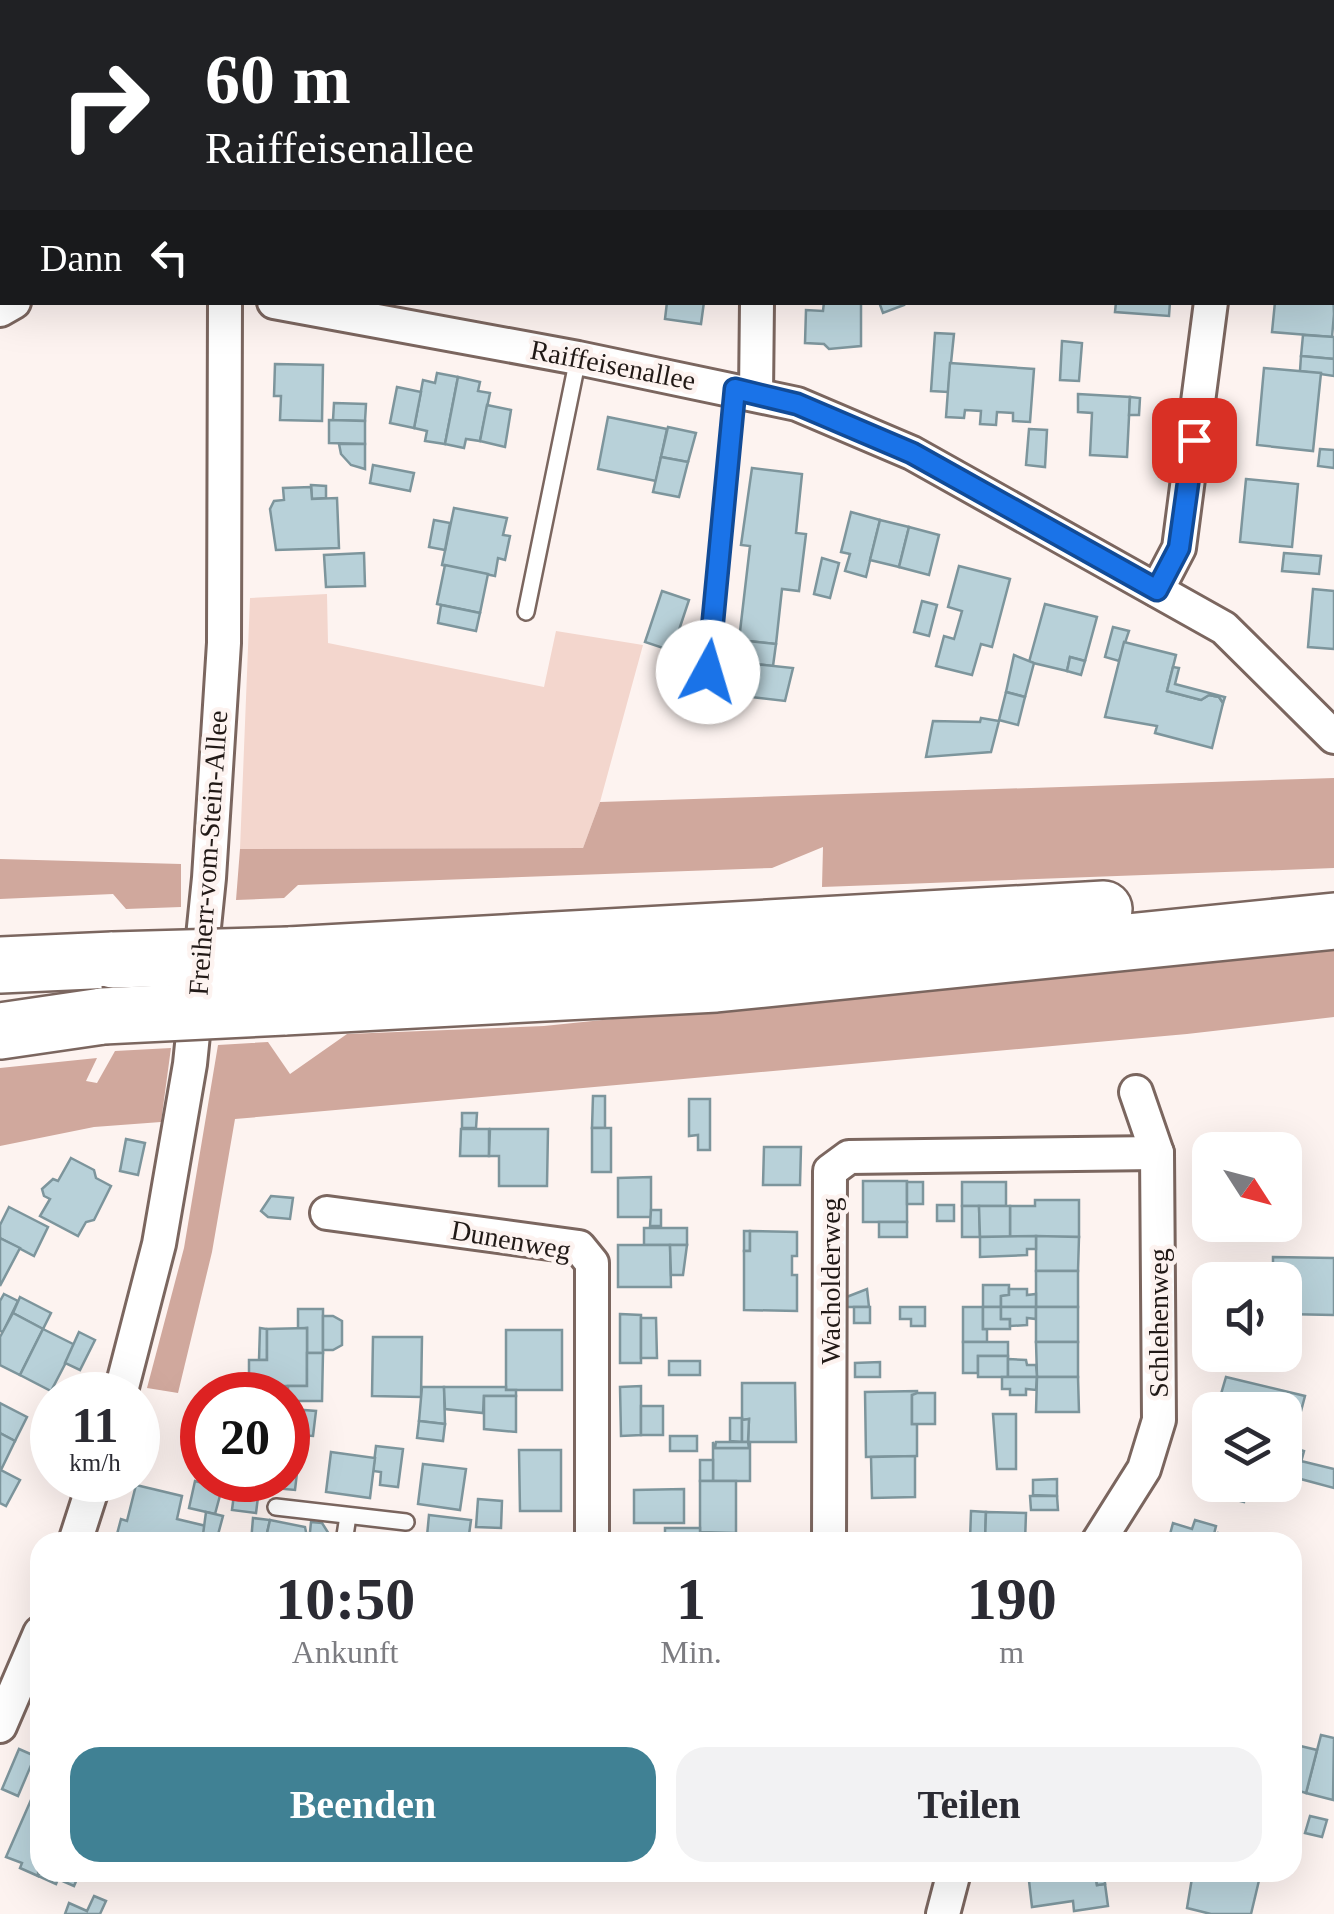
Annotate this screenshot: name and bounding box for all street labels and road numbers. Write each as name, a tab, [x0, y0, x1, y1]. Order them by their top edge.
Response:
street label: Raiffeisenallee	[528, 334, 698, 396]
street label: Freiherr-vom-Stein-Allee	[183, 709, 233, 997]
street label: Wacholderweg	[815, 1197, 846, 1365]
street label: Dunenweg	[449, 1214, 573, 1266]
street label: Schlehenweg	[1143, 1248, 1174, 1398]

